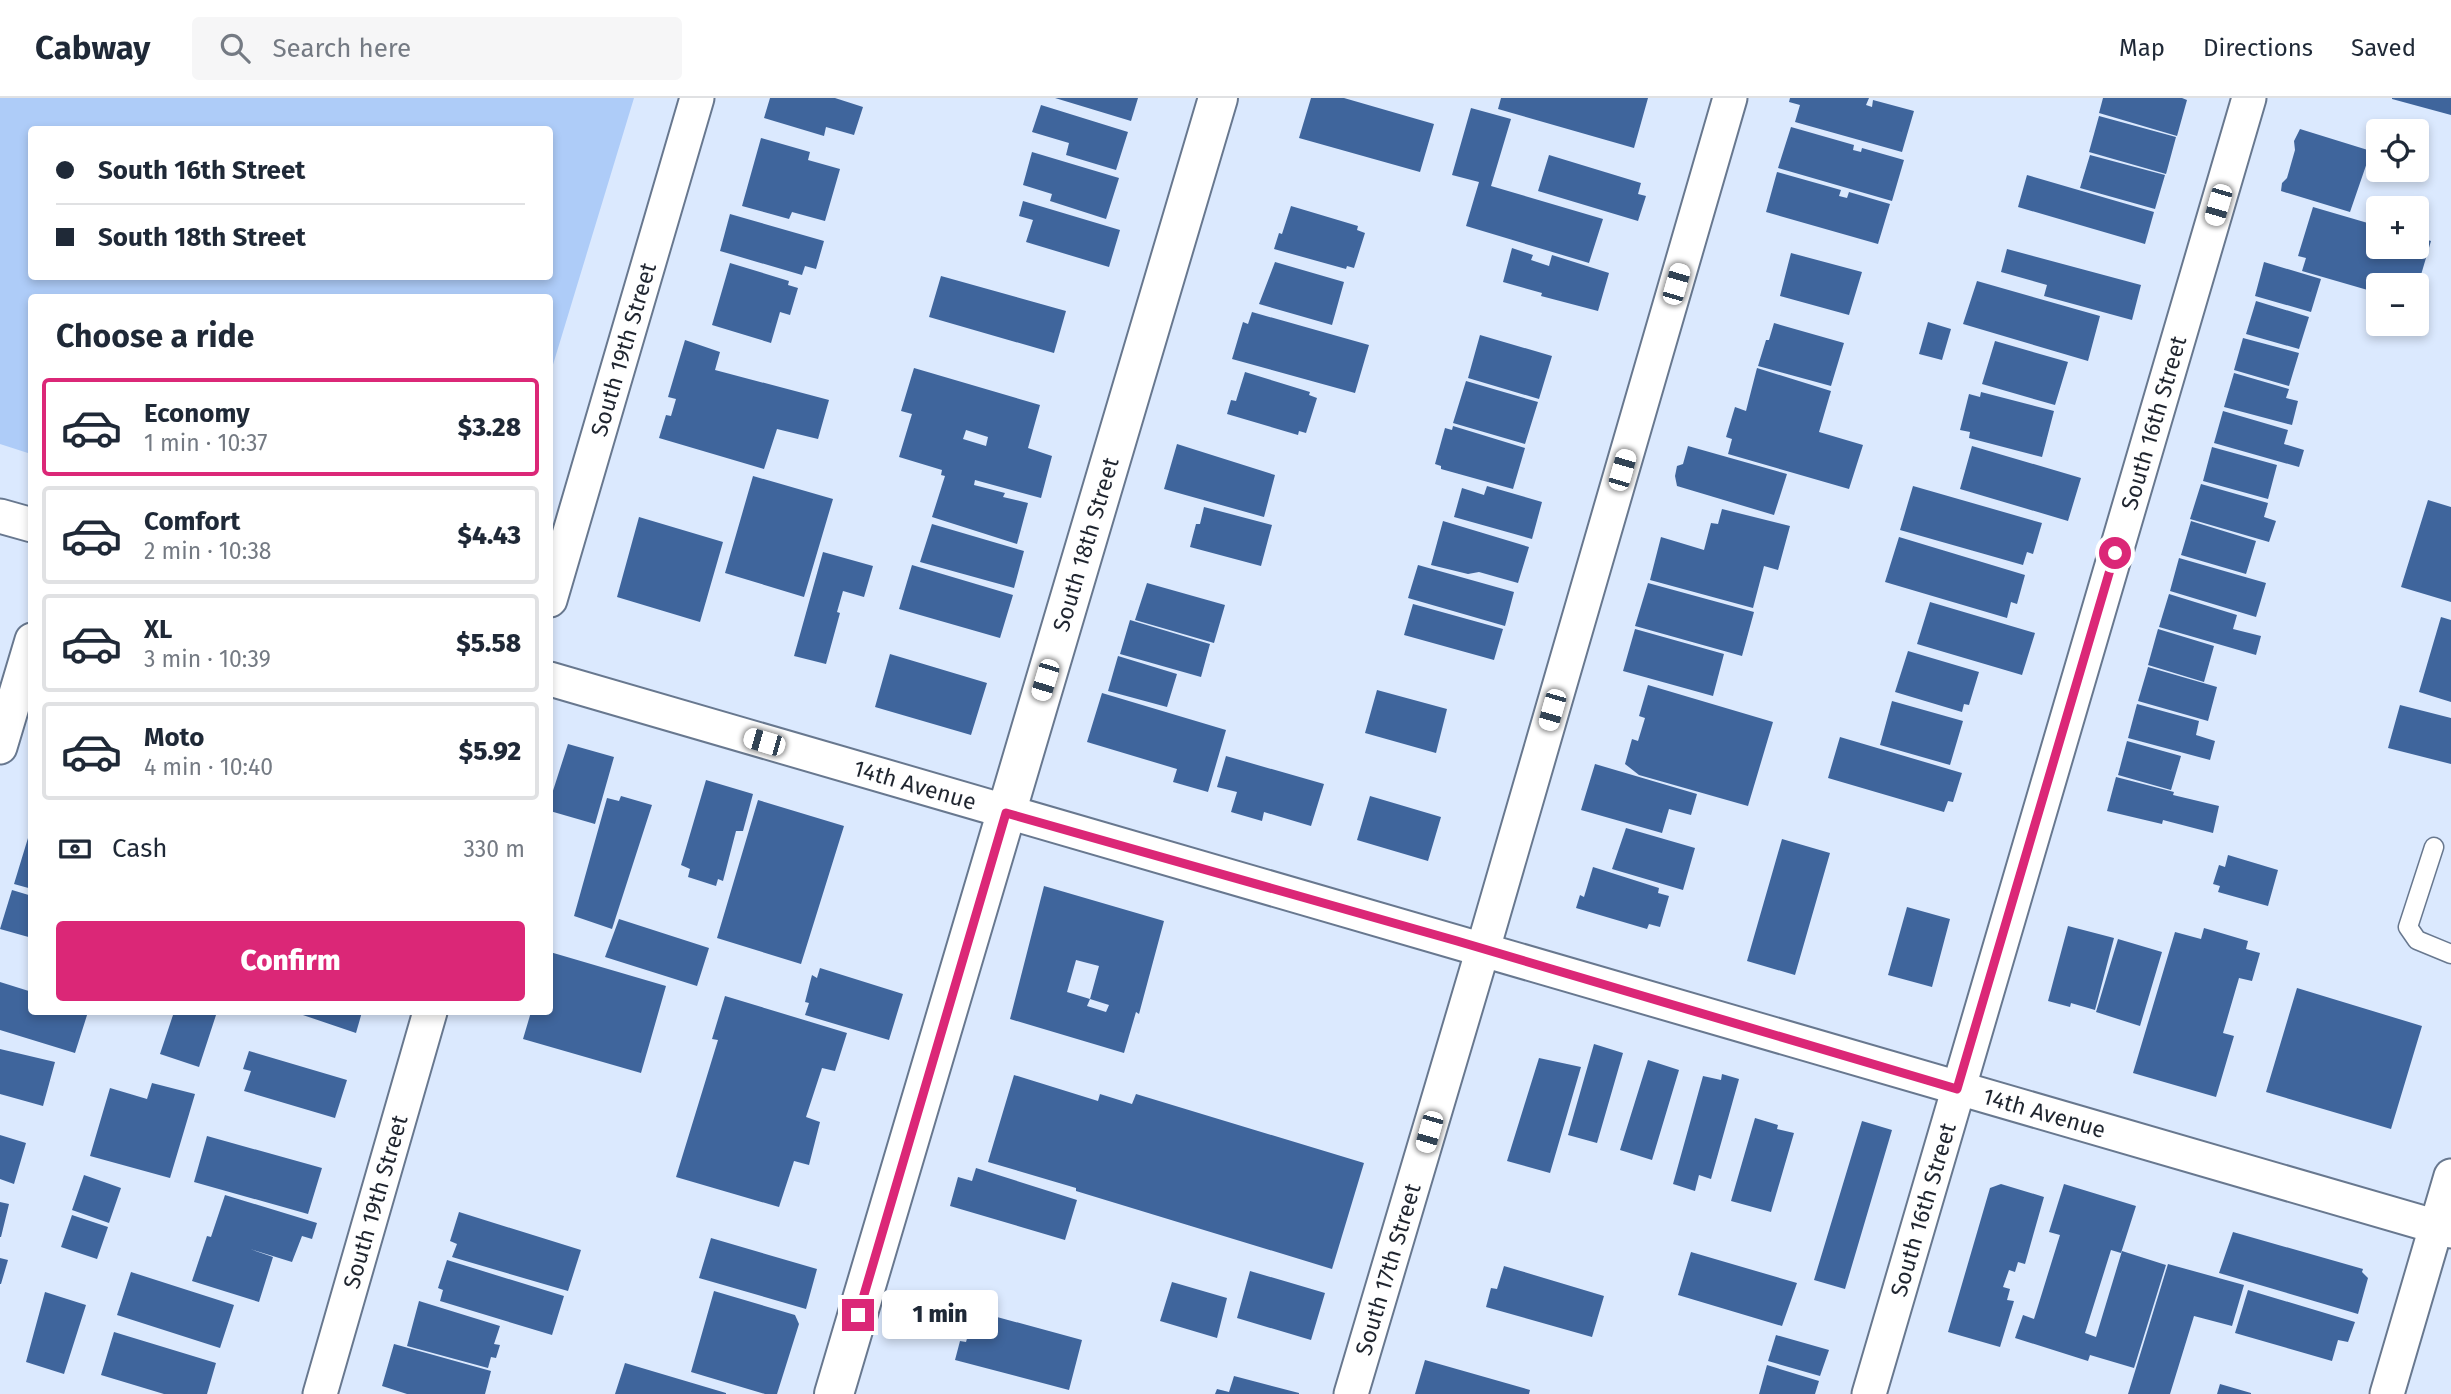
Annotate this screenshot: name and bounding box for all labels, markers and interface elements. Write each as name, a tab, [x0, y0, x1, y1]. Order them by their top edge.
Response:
search box	[192, 17, 682, 80]
text: Cabway	[35, 28, 150, 68]
icon: search	[216, 29, 254, 67]
text: Search here	[272, 33, 411, 64]
text: Map	[2119, 34, 2165, 62]
text: Directions	[2203, 34, 2313, 62]
text: Saved	[2351, 34, 2416, 62]
map controls	[2366, 119, 2429, 336]
button: locate	[2366, 119, 2429, 182]
text: South 16th Street	[98, 155, 305, 186]
car	[2203, 182, 2234, 228]
button: +	[2366, 196, 2429, 259]
text: South 18th Street	[98, 222, 306, 253]
street label: South 19th Street	[585, 259, 662, 440]
car	[1661, 261, 1692, 307]
button: −	[2366, 273, 2429, 336]
text: Choose a ride	[56, 317, 254, 355]
street label: South 16th Street	[2115, 332, 2193, 513]
icon: car	[60, 396, 123, 459]
text: Economy	[144, 398, 250, 429]
text: $3.28	[458, 412, 521, 443]
text: 1 min · 10:37	[144, 429, 268, 457]
car	[1607, 447, 1638, 493]
street label: South 18th Street	[1047, 453, 1125, 635]
icon: car	[60, 504, 123, 567]
text: Comfort	[144, 506, 240, 537]
text: $4.43	[458, 520, 521, 551]
text: 2 min · 10:38	[144, 537, 272, 565]
route start	[2099, 537, 2131, 569]
icon: car	[60, 612, 123, 675]
text: XL	[144, 614, 172, 645]
text: $5.58	[456, 628, 521, 659]
text: 3 min · 10:39	[144, 645, 271, 673]
car	[1029, 657, 1062, 703]
car	[1537, 687, 1568, 733]
icon: car	[60, 720, 123, 783]
text: Moto	[144, 722, 204, 753]
car	[741, 726, 788, 758]
text: $5.92	[459, 736, 521, 767]
text: 4 min · 10:40	[144, 753, 273, 781]
street label: 14th Avenue	[850, 754, 980, 816]
icon: cash	[56, 830, 94, 868]
text: Cash	[112, 833, 168, 864]
text: 330 m	[463, 835, 525, 863]
button: Confirm	[56, 921, 525, 1001]
street label: 14th Avenue	[1980, 1082, 2109, 1144]
car	[1414, 1109, 1445, 1155]
street label: South 19th Street	[337, 1111, 414, 1292]
street label: South 16th Street	[1884, 1119, 1962, 1300]
street label: South 17th Street	[1349, 1179, 1427, 1359]
callout: 1 min	[882, 1290, 998, 1340]
route end	[842, 1299, 874, 1331]
text: 1 min	[912, 1300, 968, 1328]

